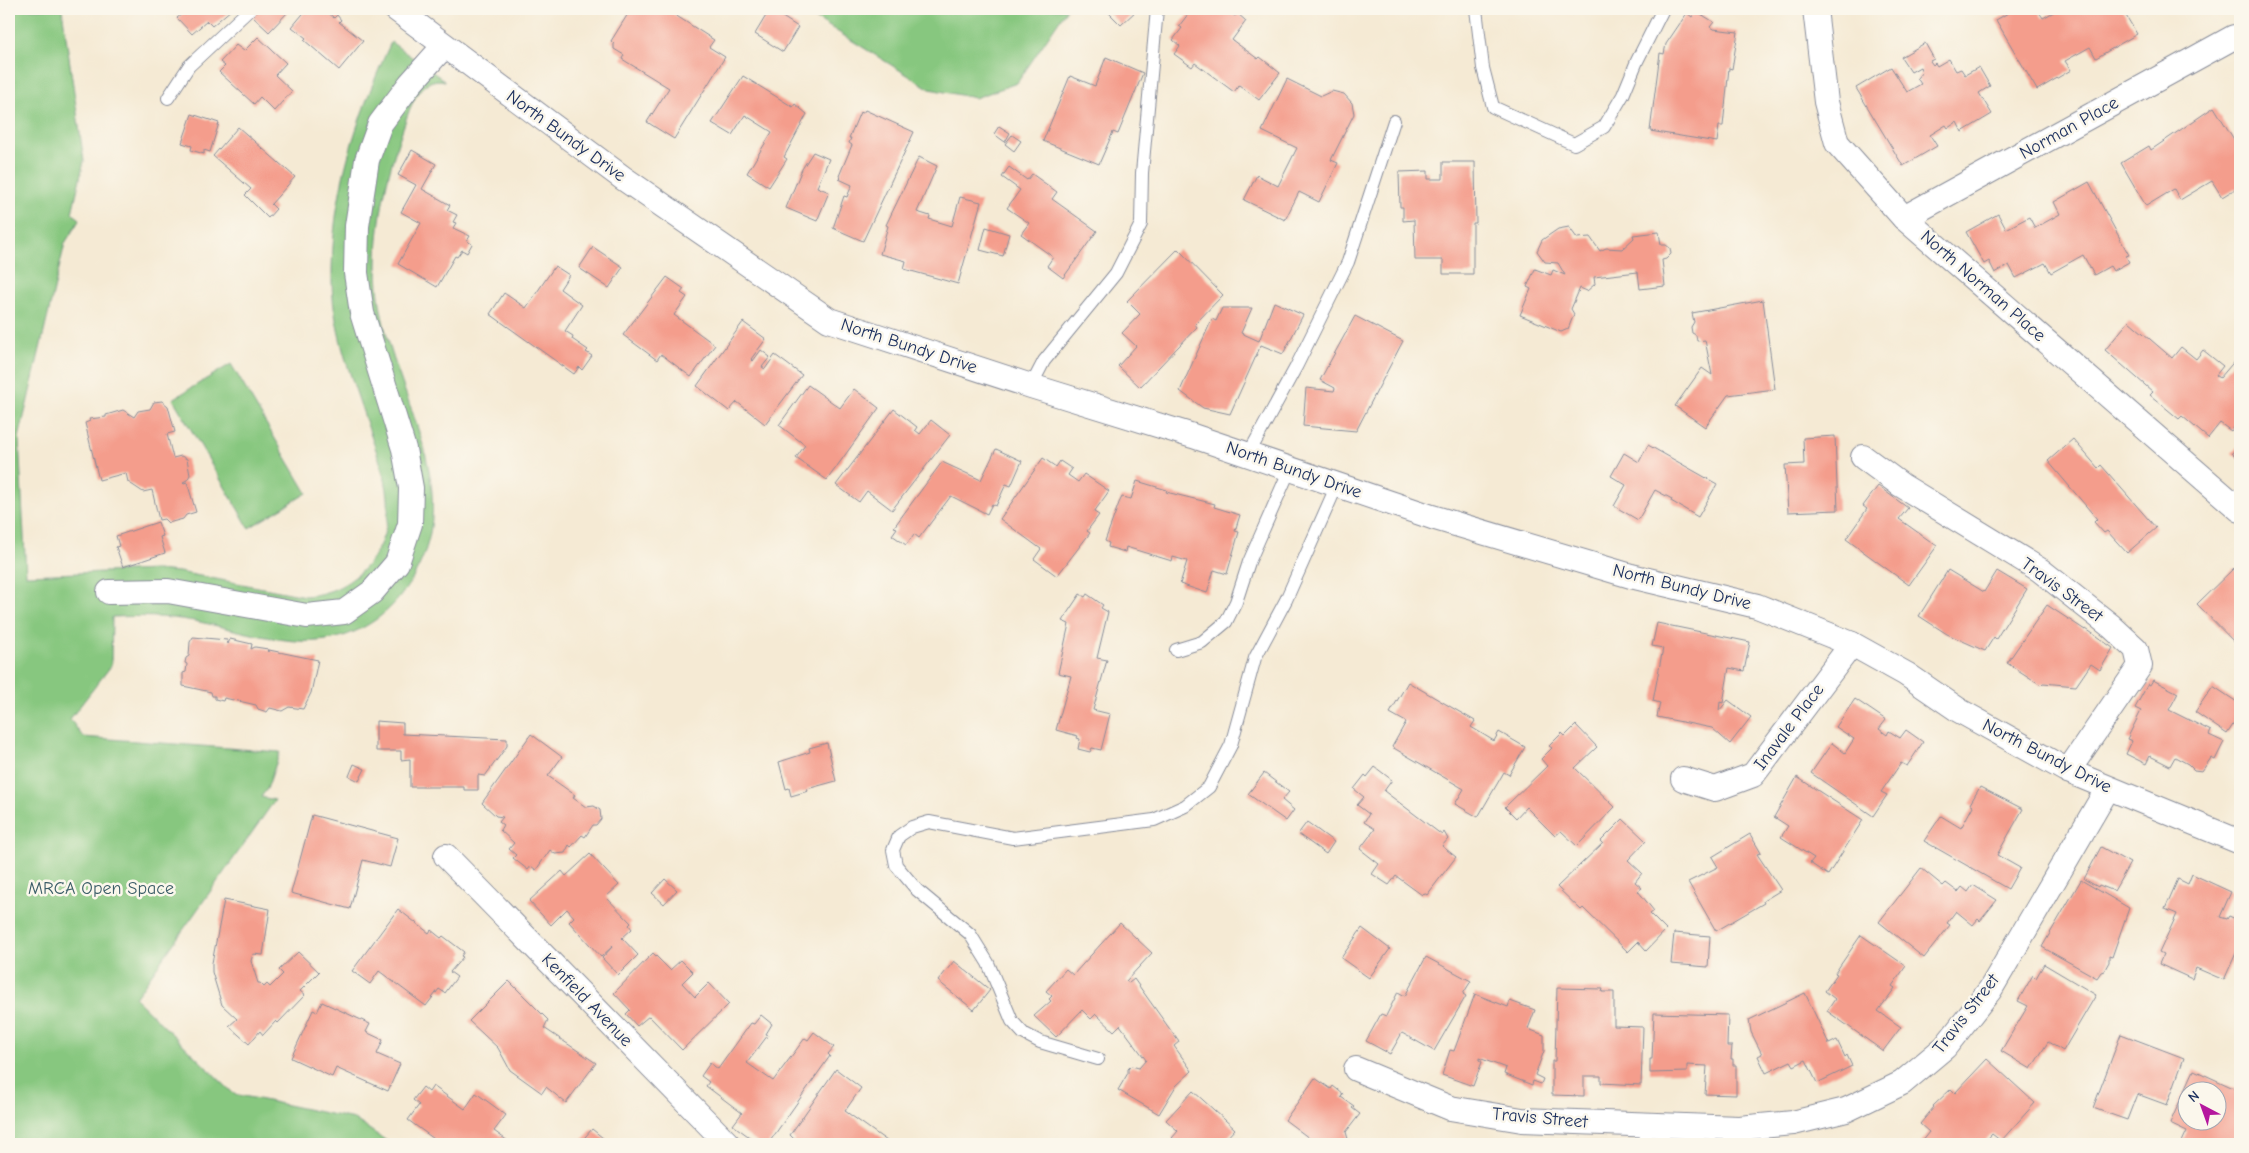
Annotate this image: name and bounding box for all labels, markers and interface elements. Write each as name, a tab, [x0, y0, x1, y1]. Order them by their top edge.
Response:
street label: North Bundy Drive	[502, 86, 630, 186]
street label: Norman Place	[2016, 92, 2122, 164]
street label: North Norman Place	[1916, 226, 2050, 346]
street label: North Bundy Drive	[838, 314, 980, 378]
street label: North Bundy Drive	[1223, 437, 1365, 503]
street label: Travis Street	[2017, 553, 2108, 627]
street label: North Bundy Drive	[1611, 560, 1753, 614]
street label: Inavale Place	[1750, 680, 1828, 774]
street label: North Bundy Drive	[1979, 714, 2115, 798]
park label: MRCA Open Space	[28, 878, 174, 899]
street label: Kenfield Avenue	[537, 949, 637, 1051]
street label: Travis Street	[1928, 969, 2004, 1058]
north arrow	[2176, 1080, 2226, 1130]
text: N	[2185, 1087, 2203, 1106]
street label: Travis Street	[1491, 1103, 1589, 1133]

